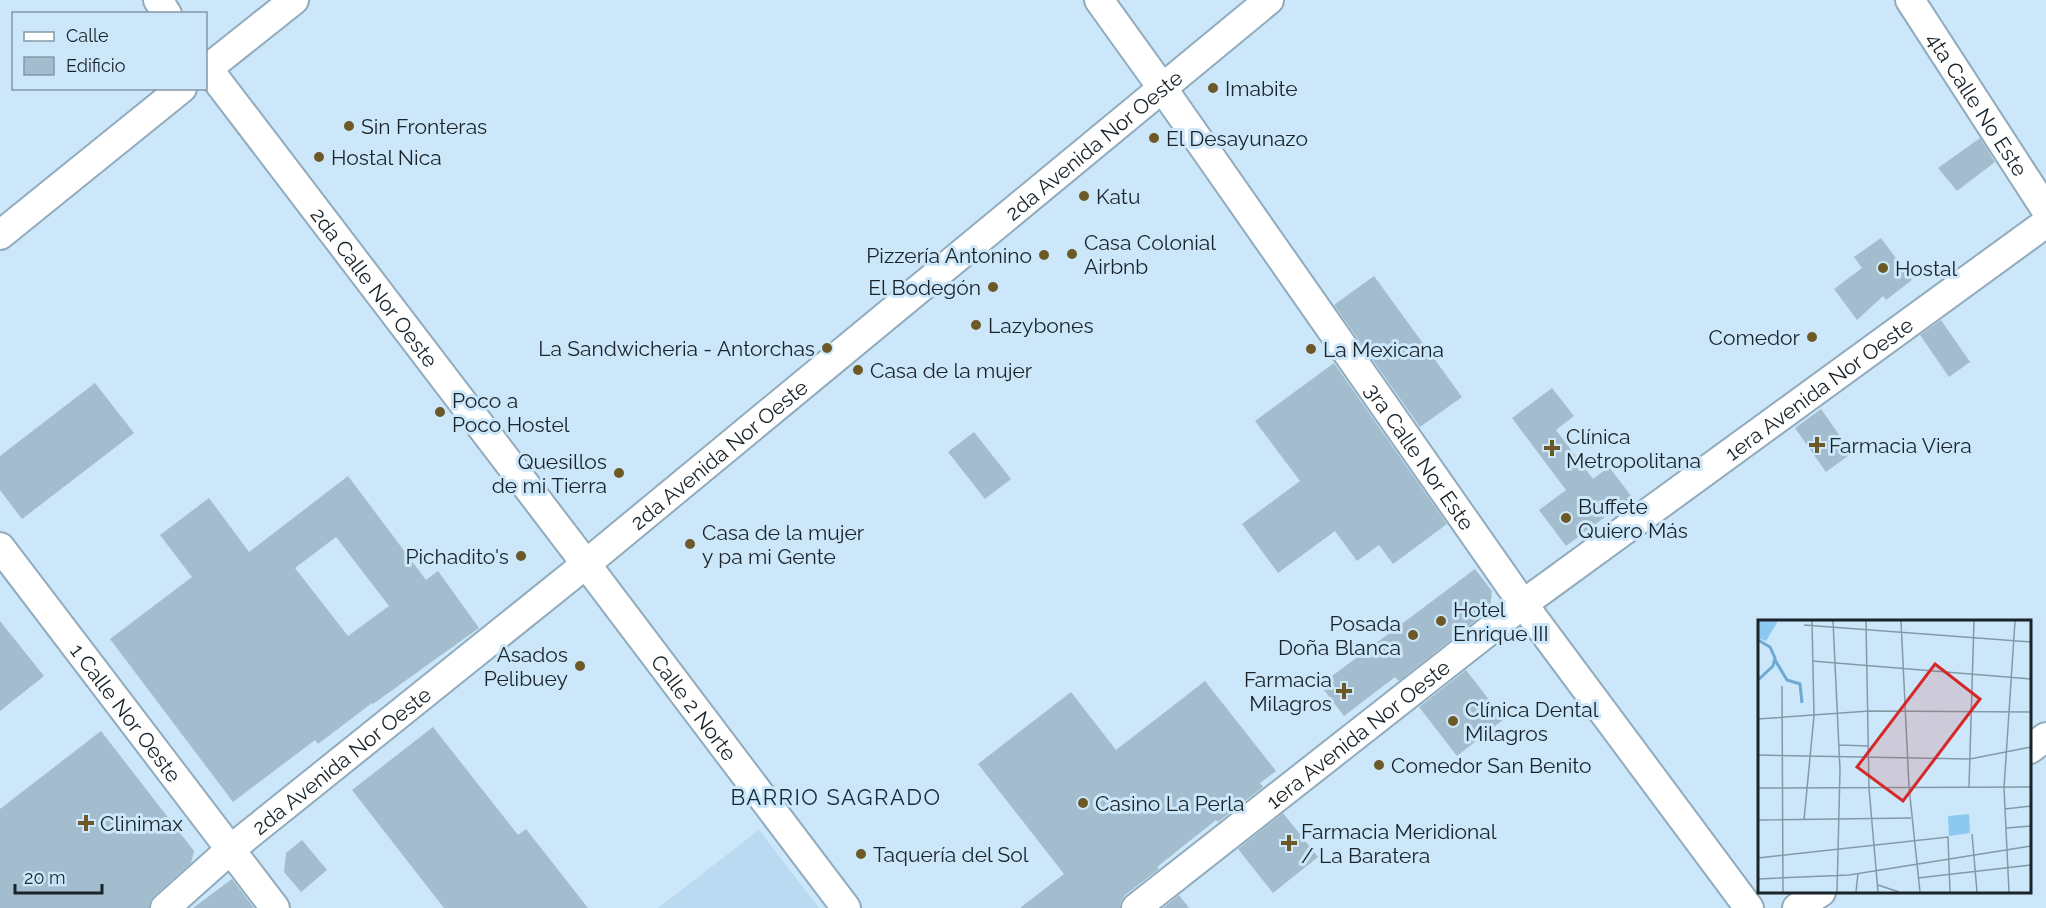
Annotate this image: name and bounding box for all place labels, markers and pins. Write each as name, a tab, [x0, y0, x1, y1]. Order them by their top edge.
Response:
place label: Imabite	[1225, 76, 1298, 101]
marker: Imabite	[1206, 81, 1220, 95]
place label: Sin Fronteras	[361, 114, 487, 139]
marker: Sin Fronteras	[342, 119, 356, 133]
place label: El Desayunazo	[1166, 126, 1308, 151]
marker: El Desayunazo	[1147, 131, 1161, 145]
place label: Hostal Nica	[331, 145, 442, 170]
marker: Hostal Nica	[312, 150, 326, 164]
place label: Katu	[1096, 184, 1140, 209]
marker: Katu	[1077, 189, 1091, 203]
place label: Casa Colonial Airbnb	[1084, 230, 1216, 279]
place label: Pizzería Antonino	[866, 243, 1032, 268]
marker: Casa Colonial Airbnb	[1065, 247, 1079, 261]
marker: Pizzería Antonino	[1037, 248, 1051, 262]
place label: Hostal	[1895, 256, 1957, 281]
marker: Hostal	[1876, 261, 1890, 275]
place label: El Bodegón	[868, 275, 981, 300]
marker: El Bodegón	[986, 280, 1000, 294]
place label: Lazybones	[988, 313, 1094, 338]
marker: Lazybones	[969, 318, 983, 332]
place label: Comedor	[1709, 325, 1801, 350]
marker: Comedor	[1805, 330, 1819, 344]
place label: La Sandwicheria - Antorchas	[538, 336, 815, 361]
place label: La Mexicana	[1323, 337, 1444, 362]
marker: La Sandwicheria - Antorchas	[820, 341, 834, 355]
marker: La Mexicana	[1304, 342, 1318, 356]
place label: Casa de la mujer	[870, 358, 1033, 383]
marker: Casa de la mujer	[851, 363, 865, 377]
place label: Poco a Poco Hostel	[452, 388, 570, 437]
marker: Poco a Poco Hostel	[433, 405, 447, 419]
place label: Clínica Metropolitana	[1566, 424, 1701, 473]
place label: Farmacia Viera	[1829, 433, 1972, 458]
marker: Farmacia Viera	[1810, 438, 1824, 452]
marker: Clínica Metropolitana	[1543, 439, 1561, 457]
place label: Quesillos de mi Tierra	[492, 449, 607, 498]
marker: Quesillos de mi Tierra	[612, 466, 626, 480]
place label: Buffete Quiero Más	[1578, 494, 1688, 543]
marker: Buffete Quiero Más	[1559, 511, 1573, 525]
place label: Casa de la mujer y pa mi Gente	[702, 520, 865, 569]
marker: Casa de la mujer y pa mi Gente	[683, 537, 697, 551]
place label: Pichadito's	[405, 544, 509, 569]
marker: Pichadito's	[514, 549, 528, 563]
place label: Hotel Enrique III	[1453, 597, 1549, 646]
place label: Posada Doña Blanca	[1278, 611, 1401, 660]
marker: Hotel Enrique III	[1434, 614, 1448, 628]
marker: Posada Doña Blanca	[1406, 628, 1420, 642]
place label: Asados Pelibuey	[484, 642, 568, 691]
marker: Asados Pelibuey	[573, 659, 587, 673]
place label: Farmacia Milagros	[1244, 667, 1332, 716]
marker: Farmacia Milagros	[1337, 684, 1351, 698]
place label: Clínica Dental Milagros	[1465, 697, 1599, 746]
marker: Clínica Dental Milagros	[1446, 714, 1460, 728]
place label: Comedor San Benito	[1391, 753, 1592, 778]
marker: Comedor San Benito	[1372, 758, 1386, 772]
place label: Casino La Perla	[1095, 791, 1244, 816]
marker: Casino La Perla	[1076, 796, 1090, 810]
place label: Clinimax	[100, 811, 183, 836]
marker: Clinimax	[77, 814, 95, 832]
place label: Farmacia Meridional / La Baratera	[1301, 819, 1497, 868]
marker: Farmacia Meridional / La Baratera	[1282, 836, 1296, 850]
place label: Taquería del Sol	[873, 842, 1029, 867]
marker: Taquería del Sol	[854, 847, 868, 861]

